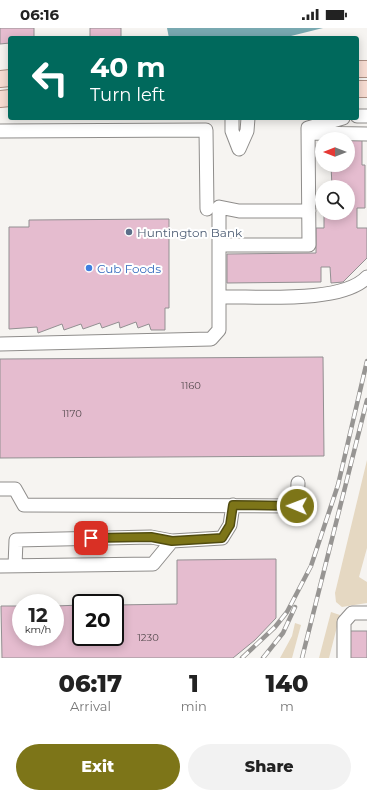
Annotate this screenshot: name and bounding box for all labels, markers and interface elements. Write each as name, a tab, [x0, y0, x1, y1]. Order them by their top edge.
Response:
text: 06:16	[20, 5, 59, 24]
text: 40 m	[90, 50, 166, 84]
icon: left	[24, 52, 76, 104]
text: Turn left	[90, 84, 165, 106]
north arrow	[315, 132, 355, 172]
map controls	[315, 132, 355, 220]
button: search	[315, 180, 355, 220]
place label: Huntington Bank	[137, 225, 243, 240]
marker: Huntington Bank	[124, 227, 134, 237]
place label: Cub Foods	[97, 261, 161, 276]
marker: Cub Foods	[84, 263, 94, 273]
house number: 1160	[181, 379, 201, 392]
house number: 1170	[62, 407, 82, 420]
position arrow	[276, 485, 318, 527]
pin	[74, 521, 108, 555]
icon: arrive	[80, 527, 102, 549]
speed limit sign: 20	[72, 594, 124, 646]
text: 12	[28, 603, 48, 627]
text: km/h	[25, 623, 51, 636]
house number: 1230	[137, 631, 159, 644]
text: 06:17	[59, 669, 122, 698]
text: 1	[189, 669, 199, 698]
text: 140	[265, 669, 308, 698]
text: Arrival	[70, 698, 111, 714]
text: min	[181, 698, 207, 714]
text: m	[280, 698, 294, 714]
button: Exit	[16, 744, 180, 790]
button: Share	[188, 744, 351, 790]

